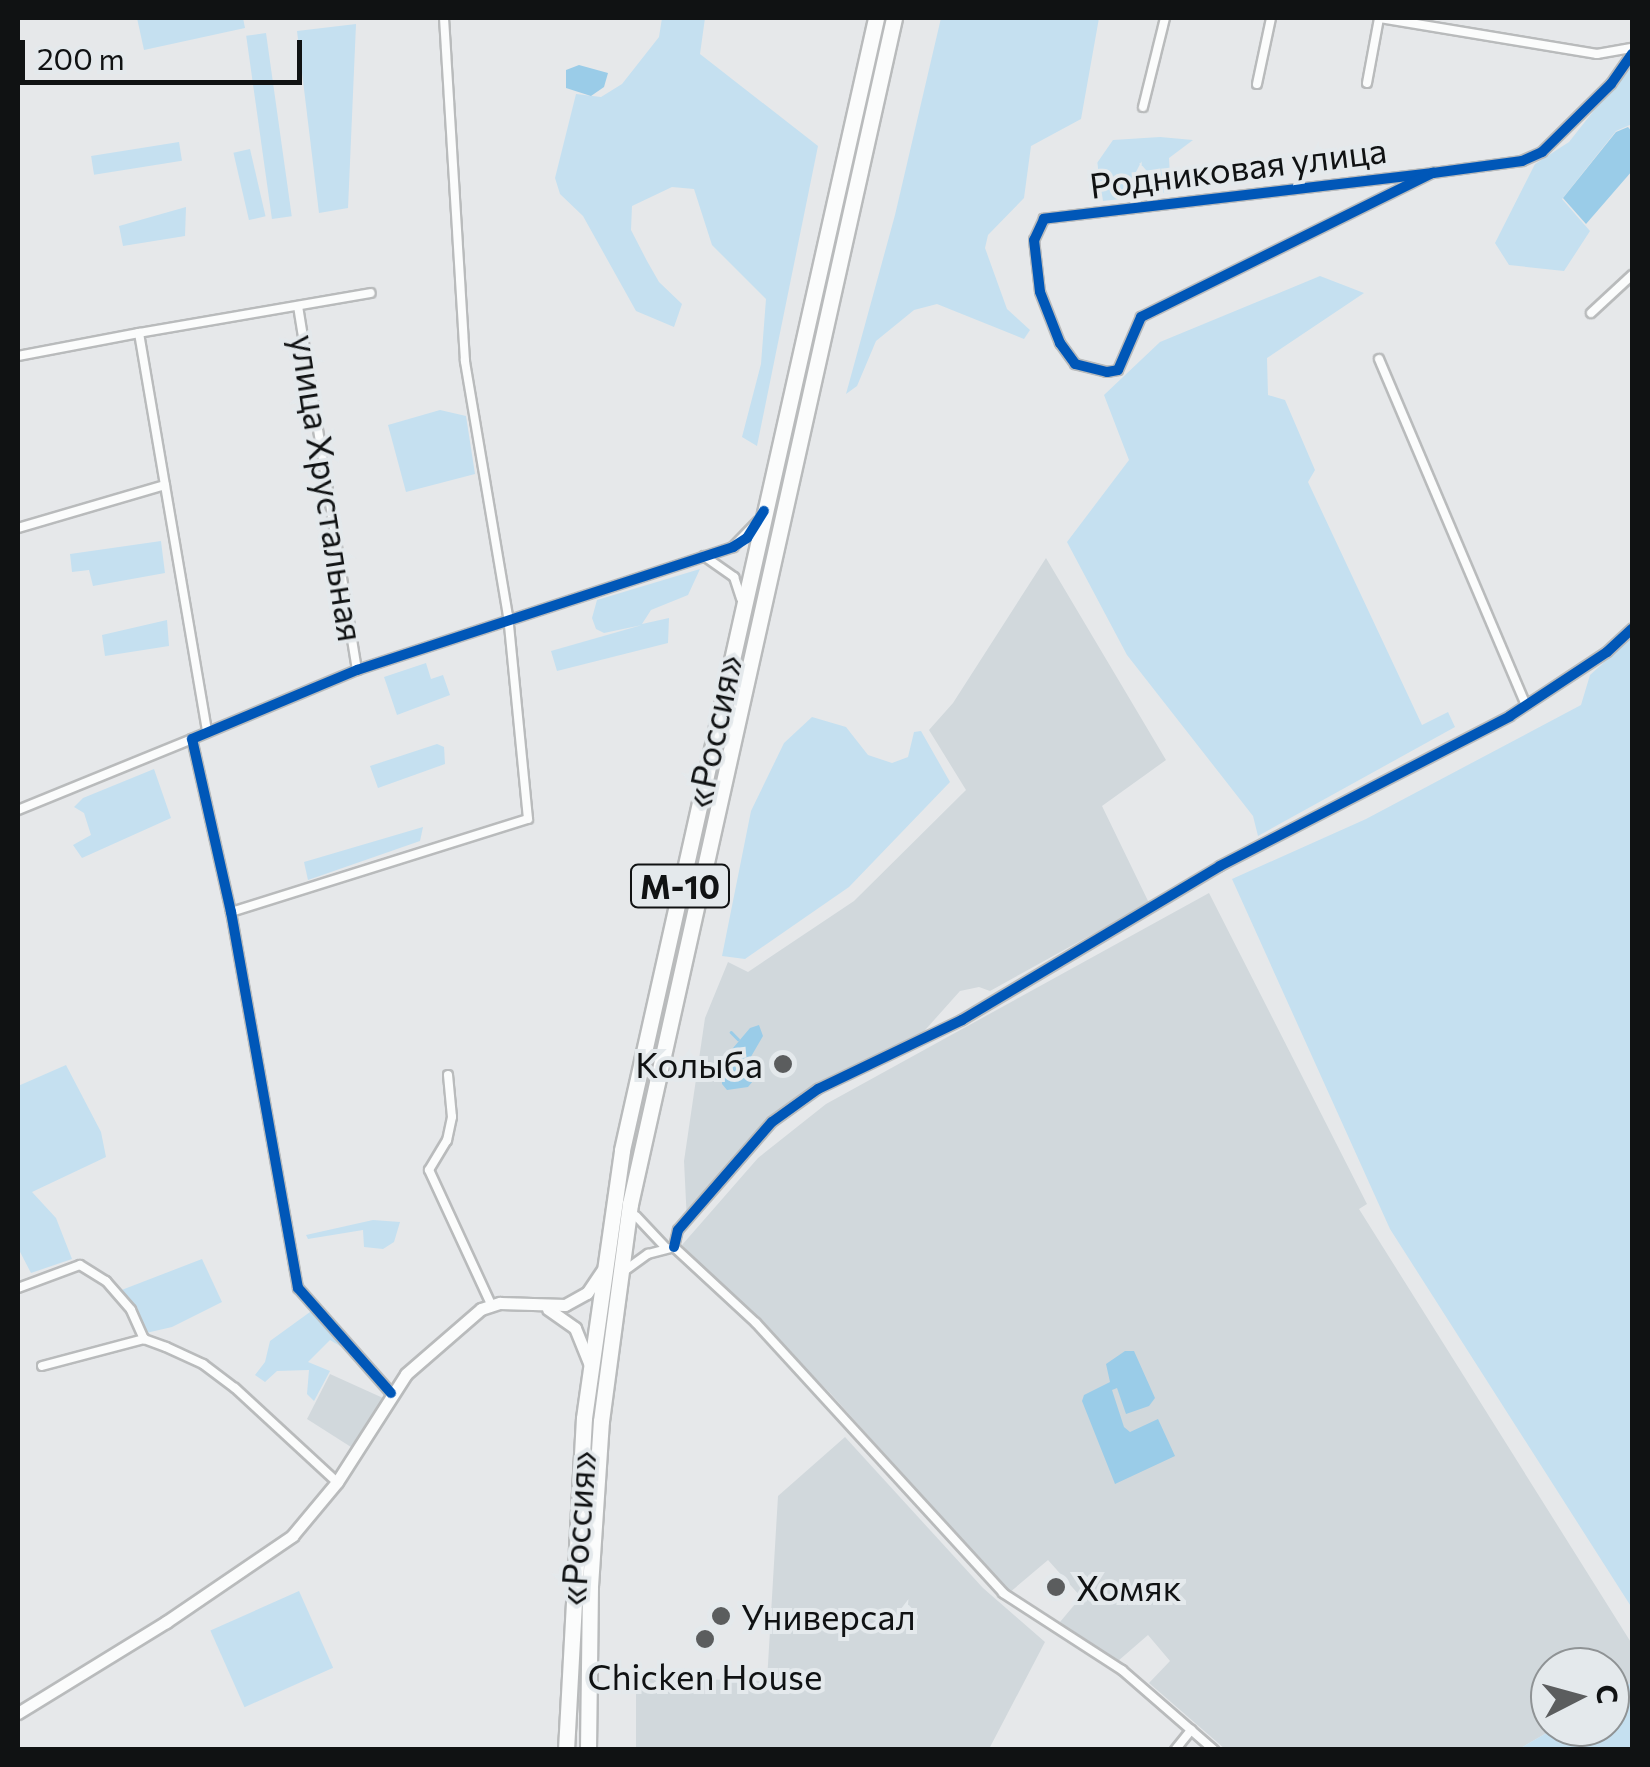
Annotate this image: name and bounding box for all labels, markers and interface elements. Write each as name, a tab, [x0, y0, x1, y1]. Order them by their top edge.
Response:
scale bar	[25, 20, 308, 82]
text: 200 m	[37, 39, 125, 76]
street label: Родниковая улица	[1087, 128, 1389, 206]
street label: улица Хрустальная	[283, 331, 373, 645]
street label: «Россия»	[676, 651, 750, 811]
road number: М-10	[628, 859, 732, 913]
place label: Колыба	[635, 1043, 763, 1085]
marker: Колыба	[772, 1053, 794, 1075]
street label: «Россия»	[551, 1449, 603, 1607]
place label: Хомяк	[1076, 1566, 1181, 1608]
marker: Хомяк	[1045, 1576, 1067, 1598]
place label: Универсал	[741, 1595, 916, 1637]
marker: Универсал	[710, 1605, 732, 1627]
marker: Chicken House	[694, 1628, 716, 1650]
north arrow	[1530, 1647, 1630, 1747]
place label: Chicken House	[588, 1655, 822, 1697]
text: С	[1590, 1683, 1626, 1705]

